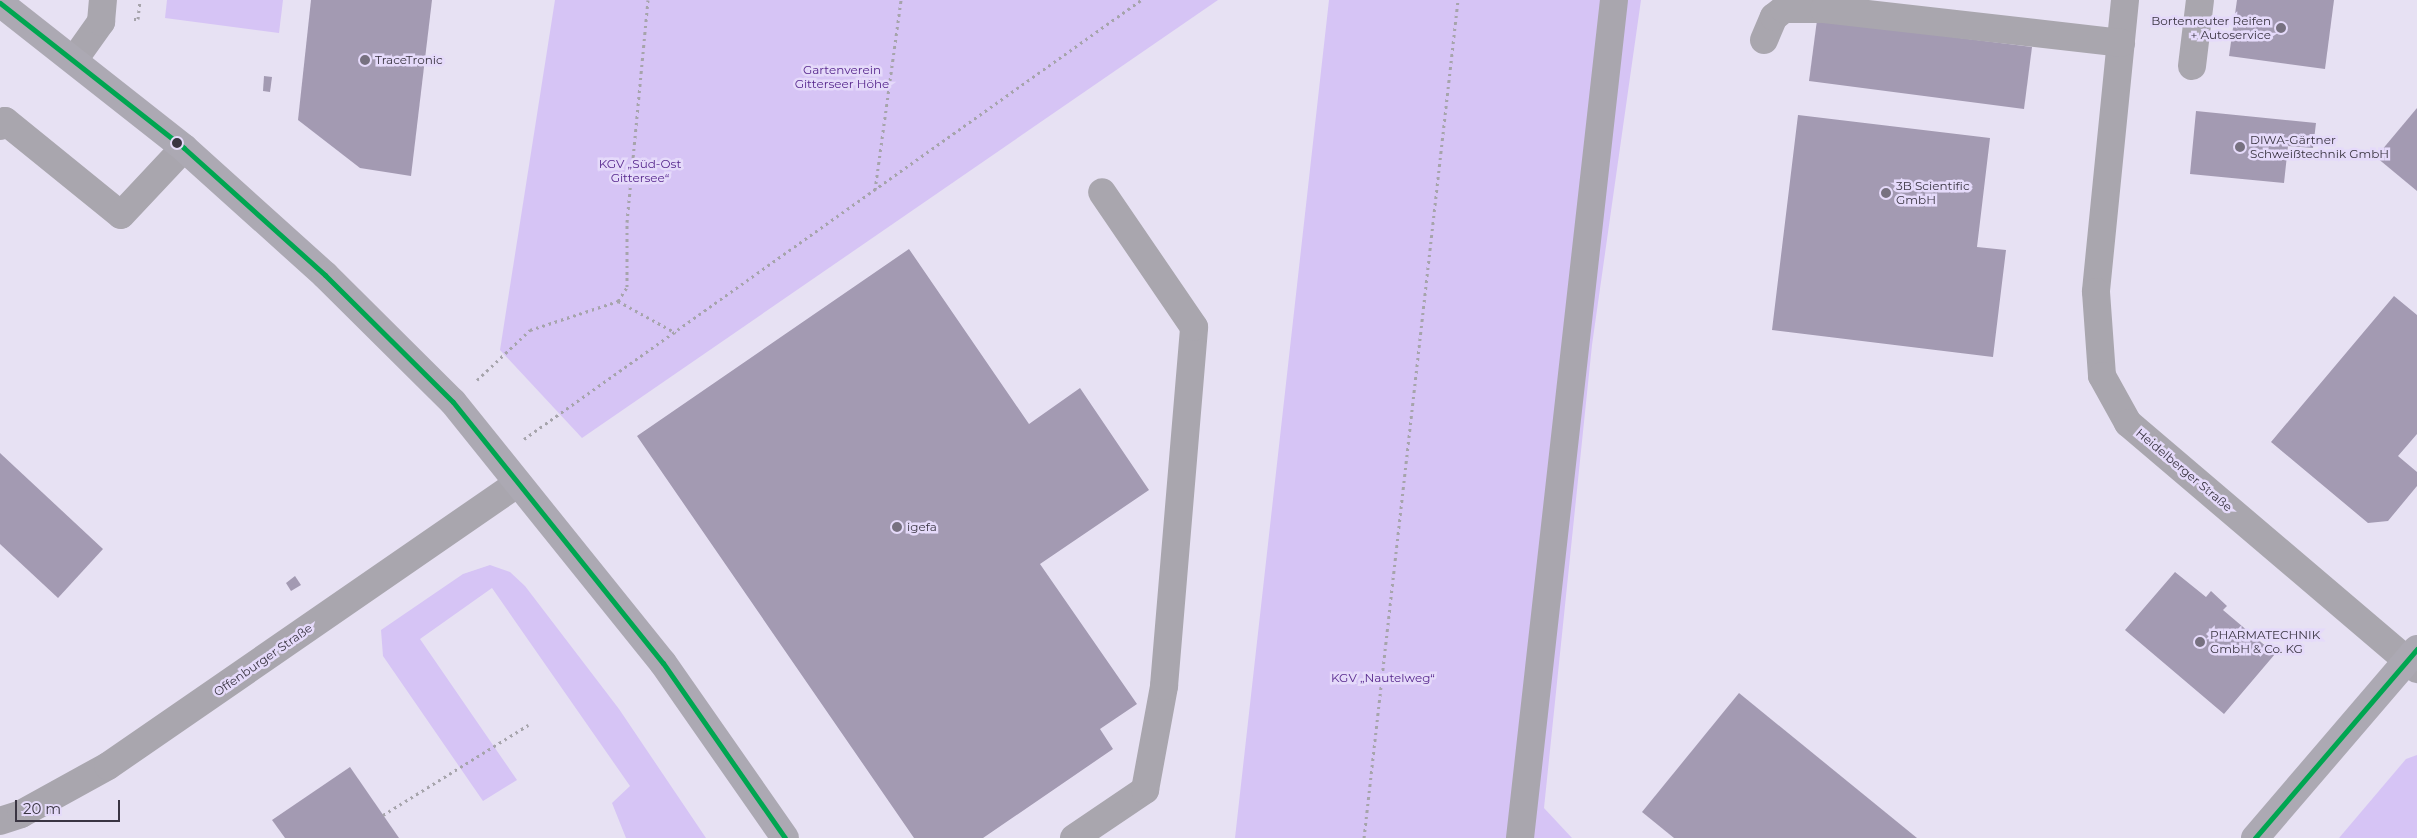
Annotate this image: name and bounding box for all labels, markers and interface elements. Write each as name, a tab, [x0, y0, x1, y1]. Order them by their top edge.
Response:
place label: Bortenreuter Reifen + Autoservice	[2151, 14, 2271, 42]
marker: Bortenreuter Reifen + Autoservice	[2275, 22, 2287, 34]
place label: TraceTronic	[375, 53, 443, 67]
marker: TraceTronic	[359, 54, 371, 66]
park label: Gartenverein Gitterseer Höhe	[795, 63, 889, 91]
place label: DIWA-Gärtner Schweißtechnik GmbH	[2250, 133, 2389, 161]
unlabelled marker	[172, 138, 182, 148]
marker: DIWA-Gärtner Schweißtechnik GmbH	[2234, 141, 2246, 153]
park label: KGV „Süd-Ost Gittersee“	[599, 157, 681, 185]
place label: 3B Scientific GmbH	[1896, 179, 1970, 207]
marker: 3B Scientific GmbH	[1880, 187, 1892, 199]
street label: Heidelberger Straße	[2133, 426, 2235, 514]
place label: igefa	[907, 520, 937, 534]
marker: igefa	[891, 521, 903, 533]
street label: Offenburger Straße	[211, 621, 315, 699]
place label: PHARMATECHNIK GmbH & Co. KG	[2210, 628, 2320, 656]
marker: PHARMATECHNIK GmbH & Co. KG	[2194, 636, 2206, 648]
park label: KGV „Nautelweg“	[1331, 671, 1435, 685]
scale bar	[18, 790, 122, 822]
text: 20 m	[23, 799, 61, 818]

